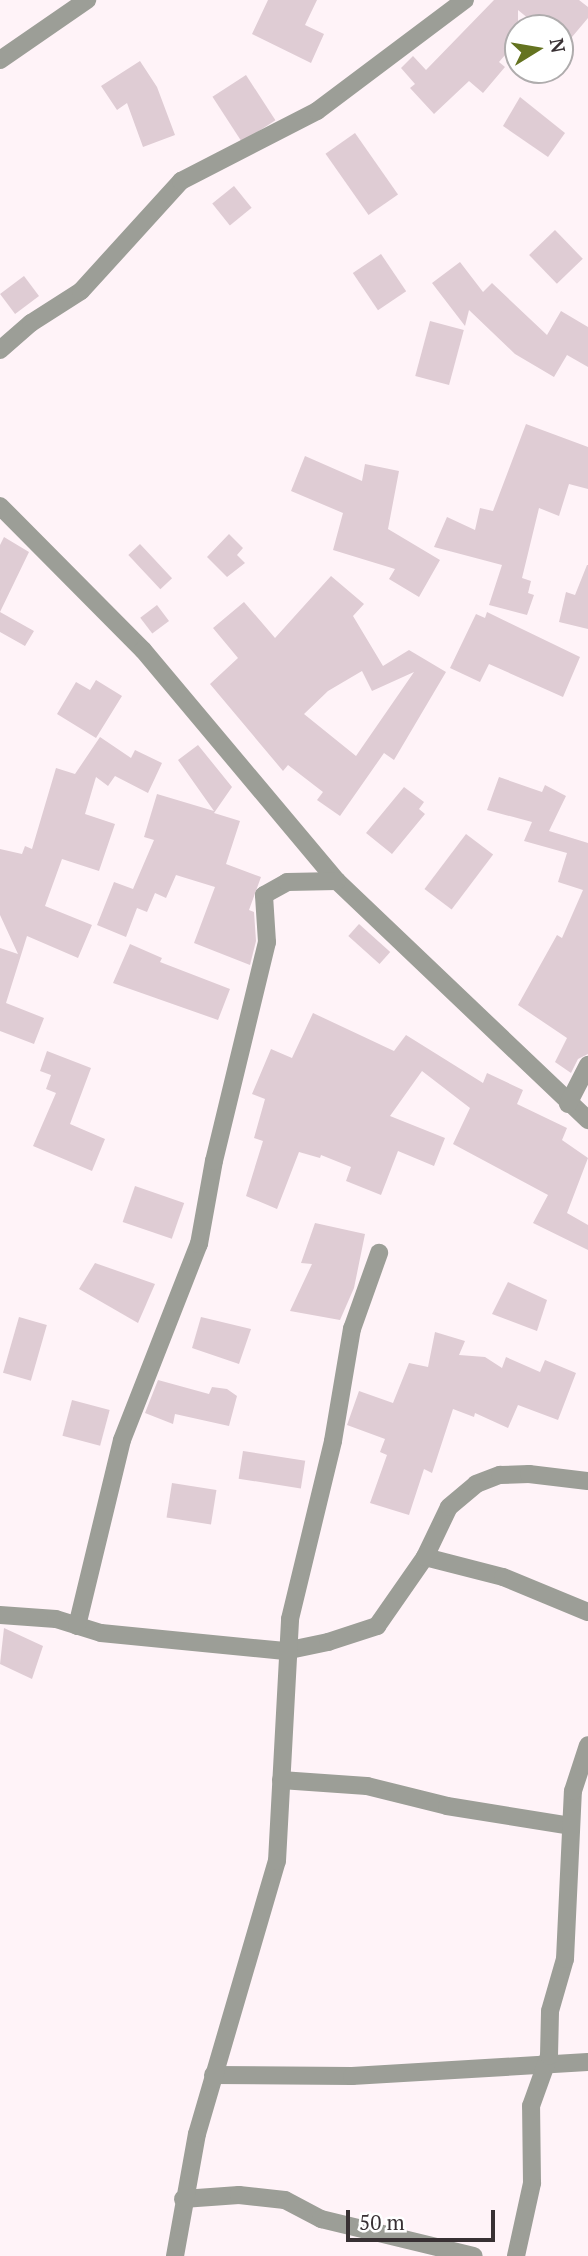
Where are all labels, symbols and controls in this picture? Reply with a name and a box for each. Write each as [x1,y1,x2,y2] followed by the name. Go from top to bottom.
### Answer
[504,14,574,84] north arrow
[544,36,572,55] text: N
[350,2196,499,2240] scale bar
[359,2208,405,2236] text: 50 m

